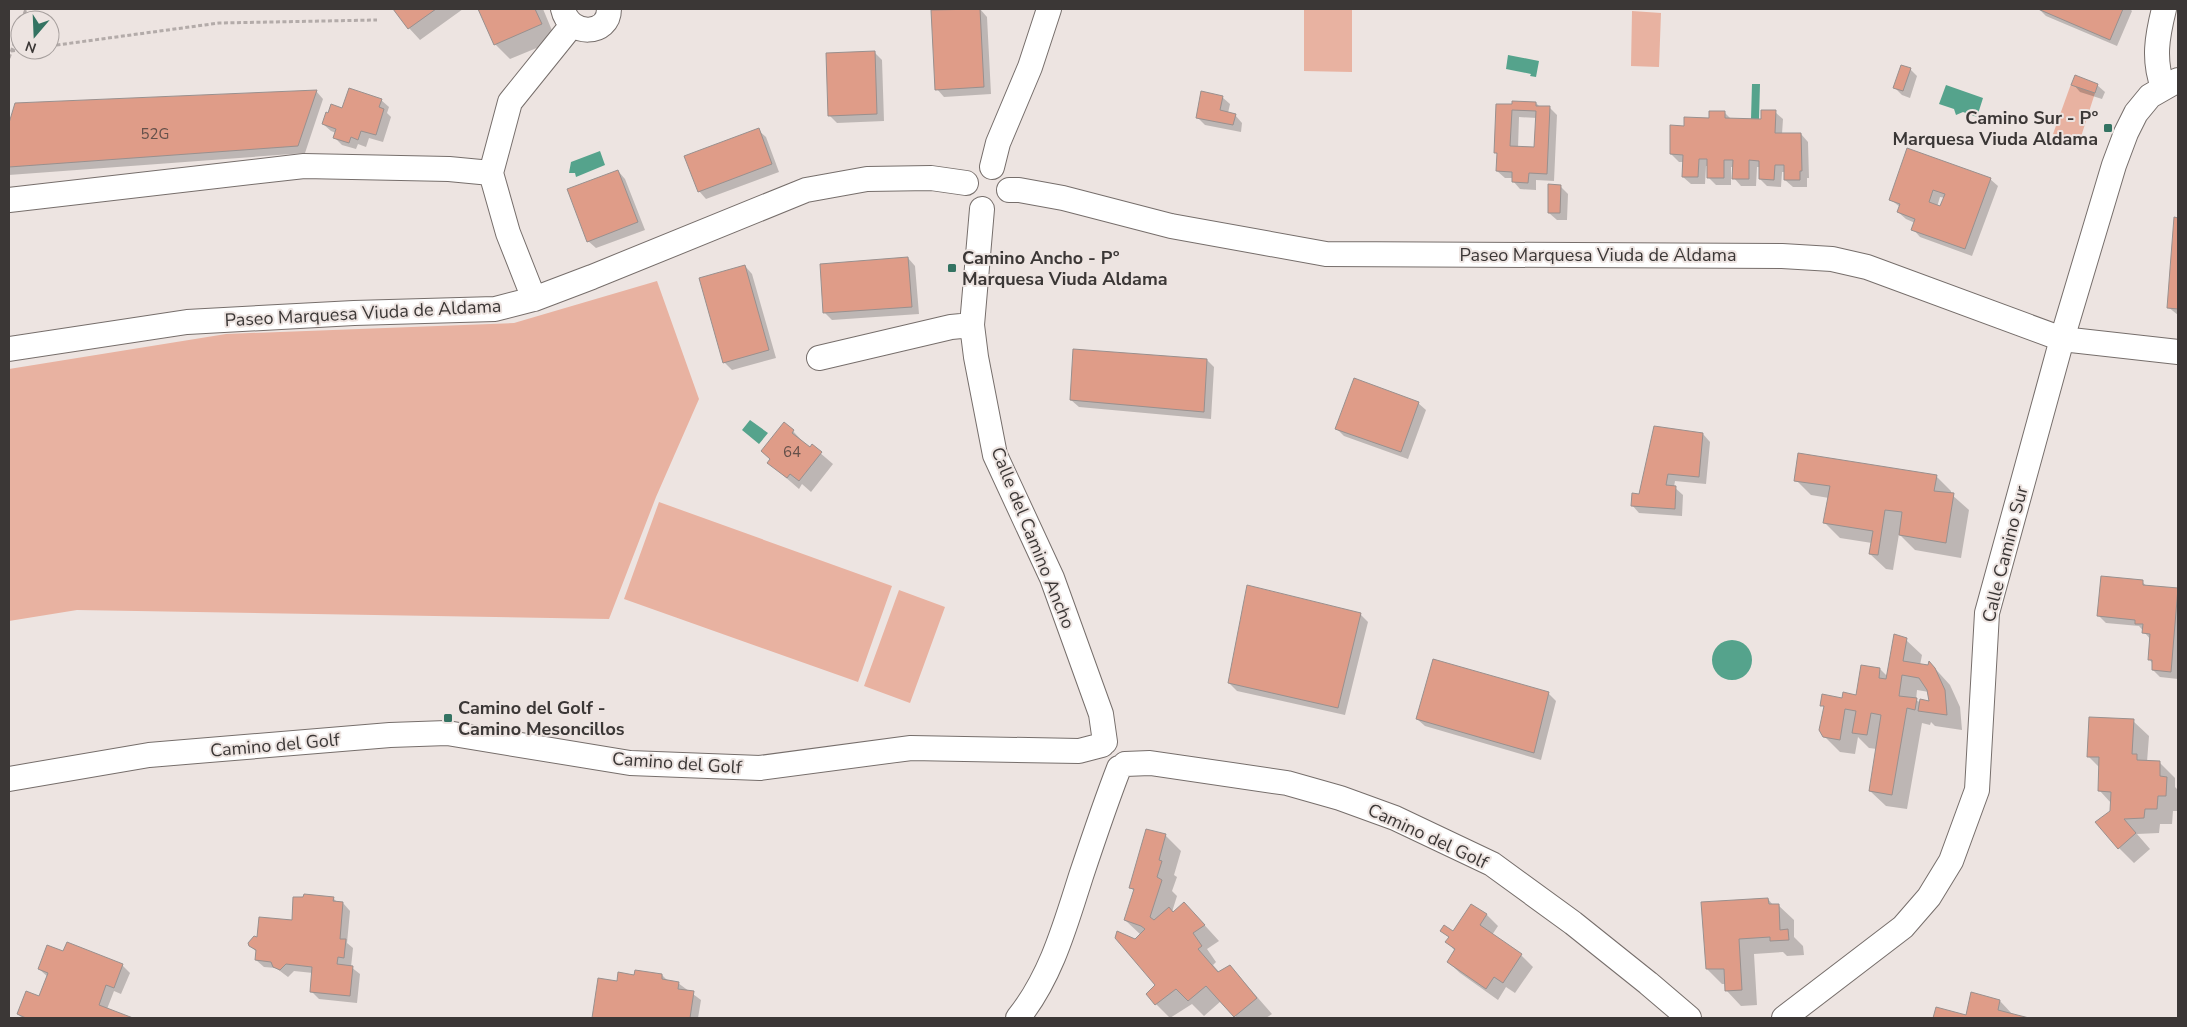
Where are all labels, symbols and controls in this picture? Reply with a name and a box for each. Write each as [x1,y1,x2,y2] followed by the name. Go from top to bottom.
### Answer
[10,10,60,60] north arrow
[23,36,39,58] text: N
[1892,106,2099,151] place label: Camino Sur - Pº Marquesa Viuda Aldama
[2102,122,2114,134] marker: Camino Sur - Pº Marquesa Viuda Aldama
[141,124,169,144] house number: 52G
[1460,243,1737,267] street label: Paseo Marquesa Viuda de Aldama
[962,246,1168,291] place label: Camino Ancho - Pº Marquesa Viuda Aldama
[946,262,958,274] marker: Camino Ancho - Pº Marquesa Viuda Aldama
[224,294,502,332] street label: Paseo Marquesa Viuda de Aldama
[783,442,801,462] house number: 64
[986,444,1080,632] street label: Calle del Camino Ancho
[1976,483,2034,625] street label: Calle Camino Sur
[458,696,625,741] place label: Camino del Golf - Camino Mesoncillos
[442,712,454,724] marker: Camino del Golf - Camino Mesoncillos
[209,727,342,763] street label: Camino del Golf
[611,746,744,780] street label: Camino del Golf
[1364,798,1493,875] street label: Camino del Golf

